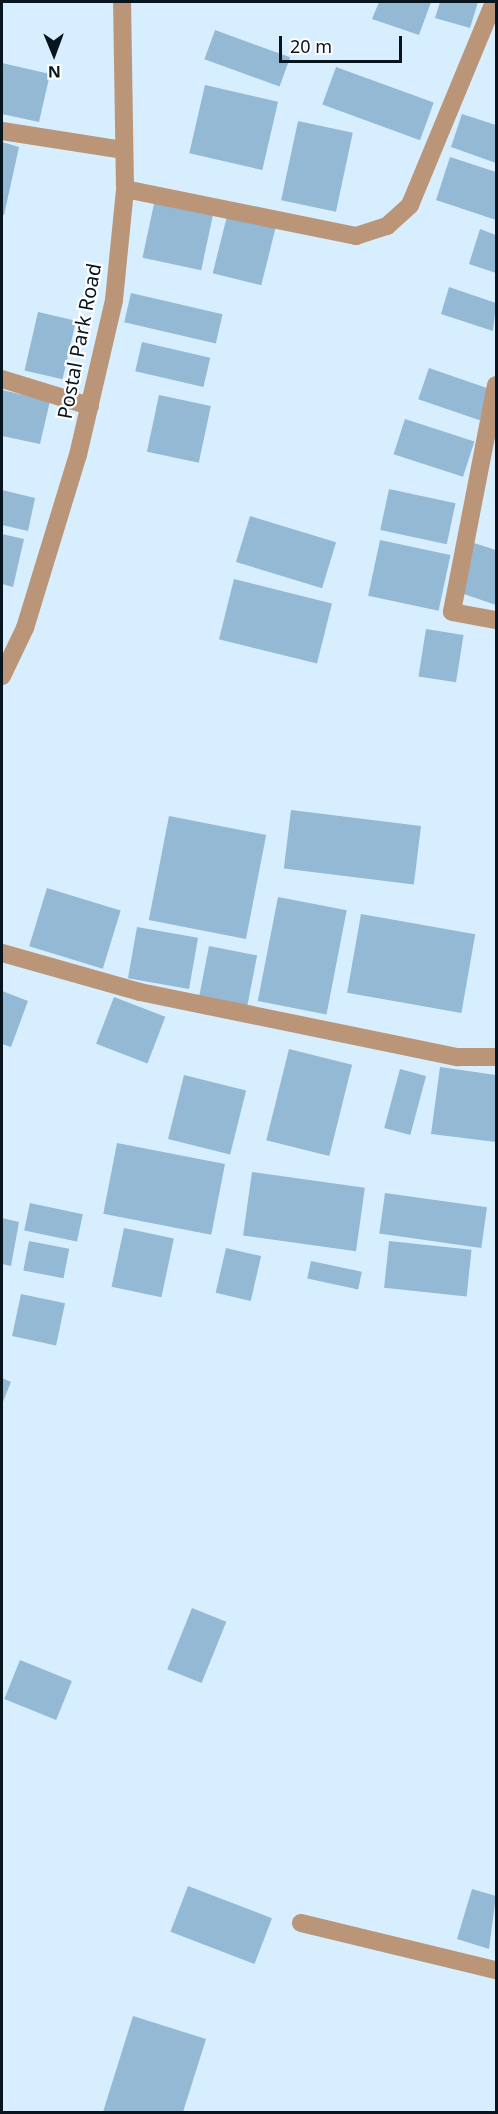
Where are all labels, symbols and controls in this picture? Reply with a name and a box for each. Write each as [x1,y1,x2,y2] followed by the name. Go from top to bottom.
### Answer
[24,24,84,84] north arrow
[282,24,405,62] scale bar
[290,34,332,58] text: 20 m
[48,61,61,83] text: N
[52,261,106,421] street label: Postal Park Road

